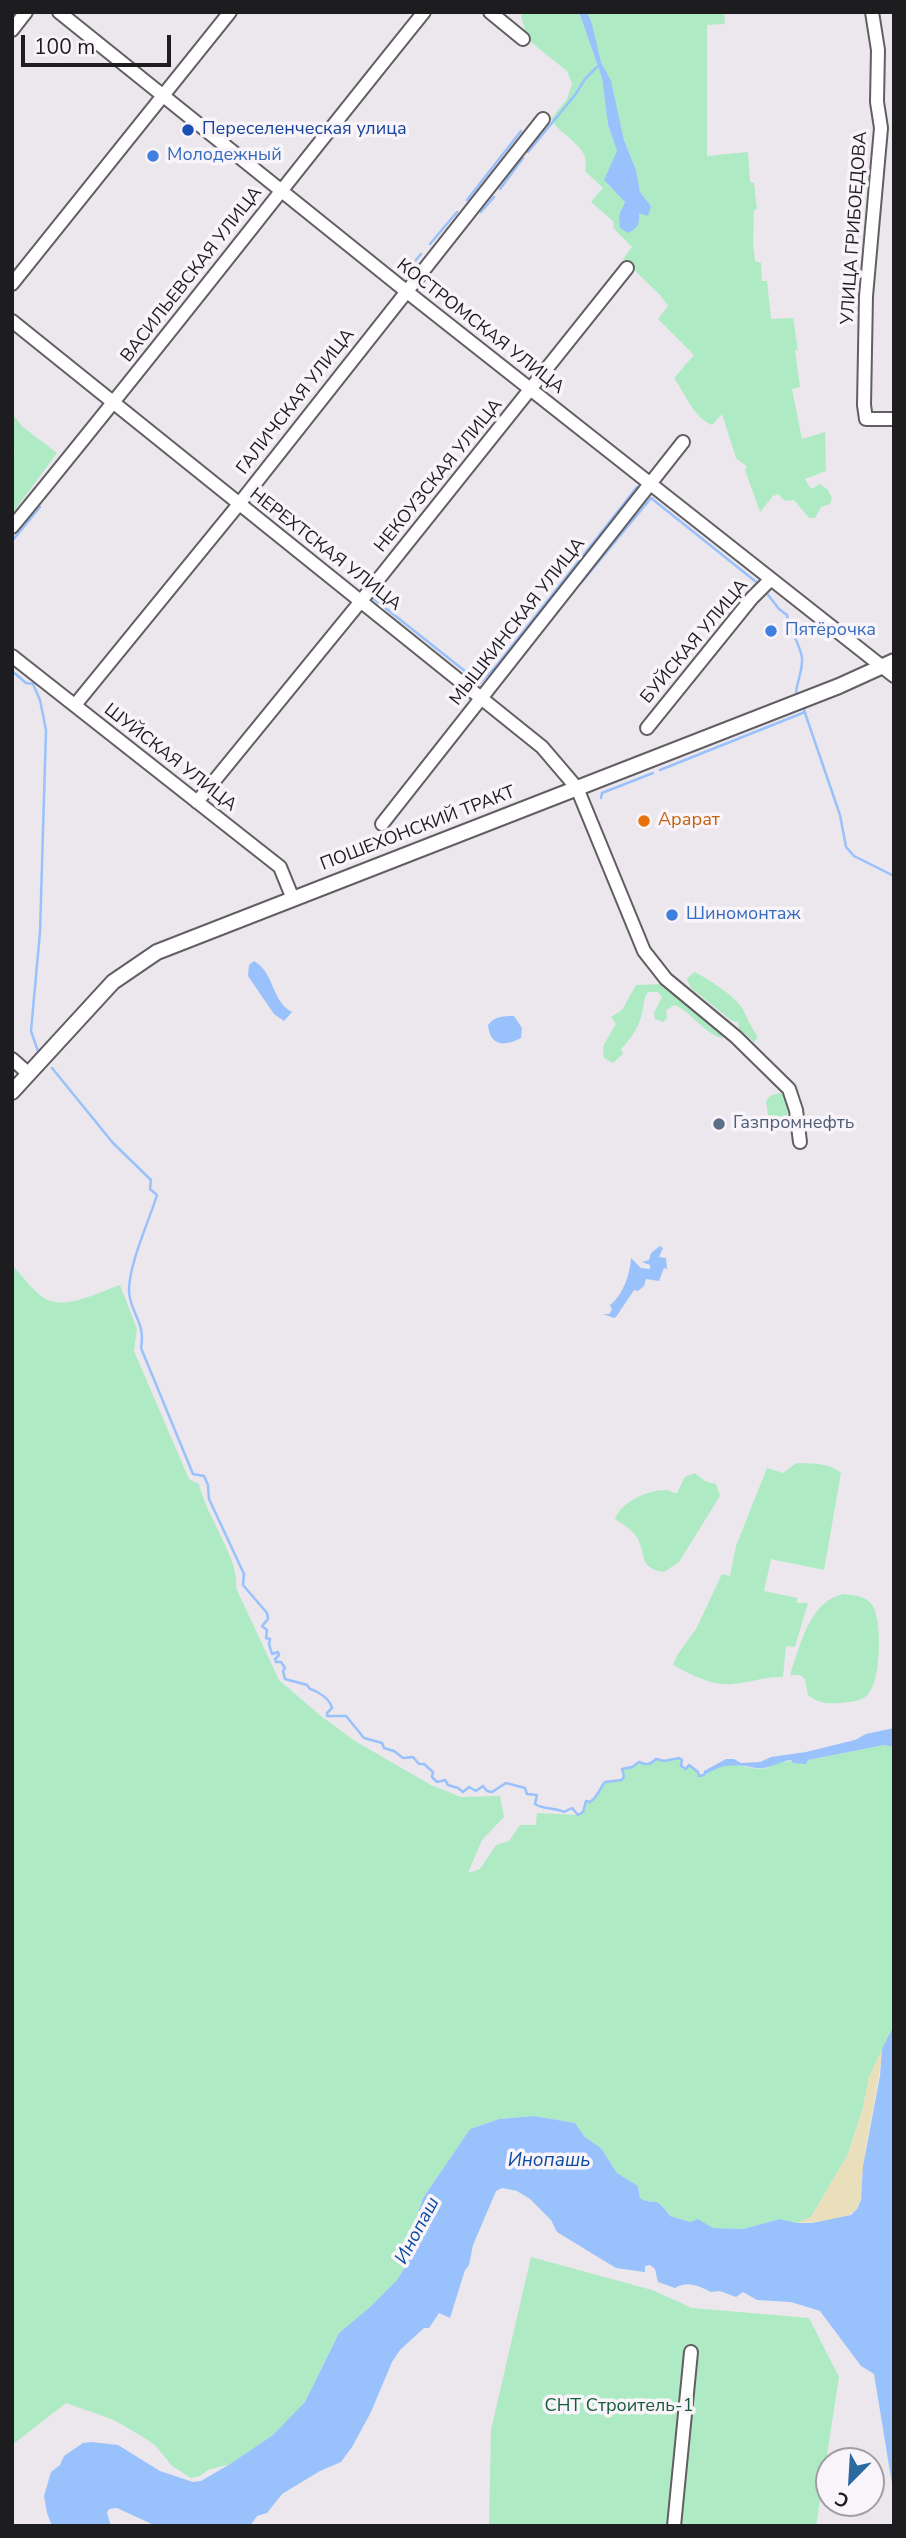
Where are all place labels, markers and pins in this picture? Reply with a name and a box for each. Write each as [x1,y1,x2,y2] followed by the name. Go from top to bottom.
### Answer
[202,119,407,141] place label: Переселенческая улица
[180,122,196,138] marker: Переселенческая улица
[167,145,282,167] place label: Молодежный
[145,148,161,164] marker: Молодежный
[785,620,876,642] place label: Пятёрочка
[763,623,779,639] marker: Пятёрочка
[658,810,720,832] place label: Арарат
[636,813,652,829] marker: Арарат
[686,904,801,926] place label: Шиномонтаж
[664,907,680,923] marker: Шиномонтаж
[733,1113,854,1135] place label: Газпромнефть
[711,1116,727,1132] marker: Газпромнефть

